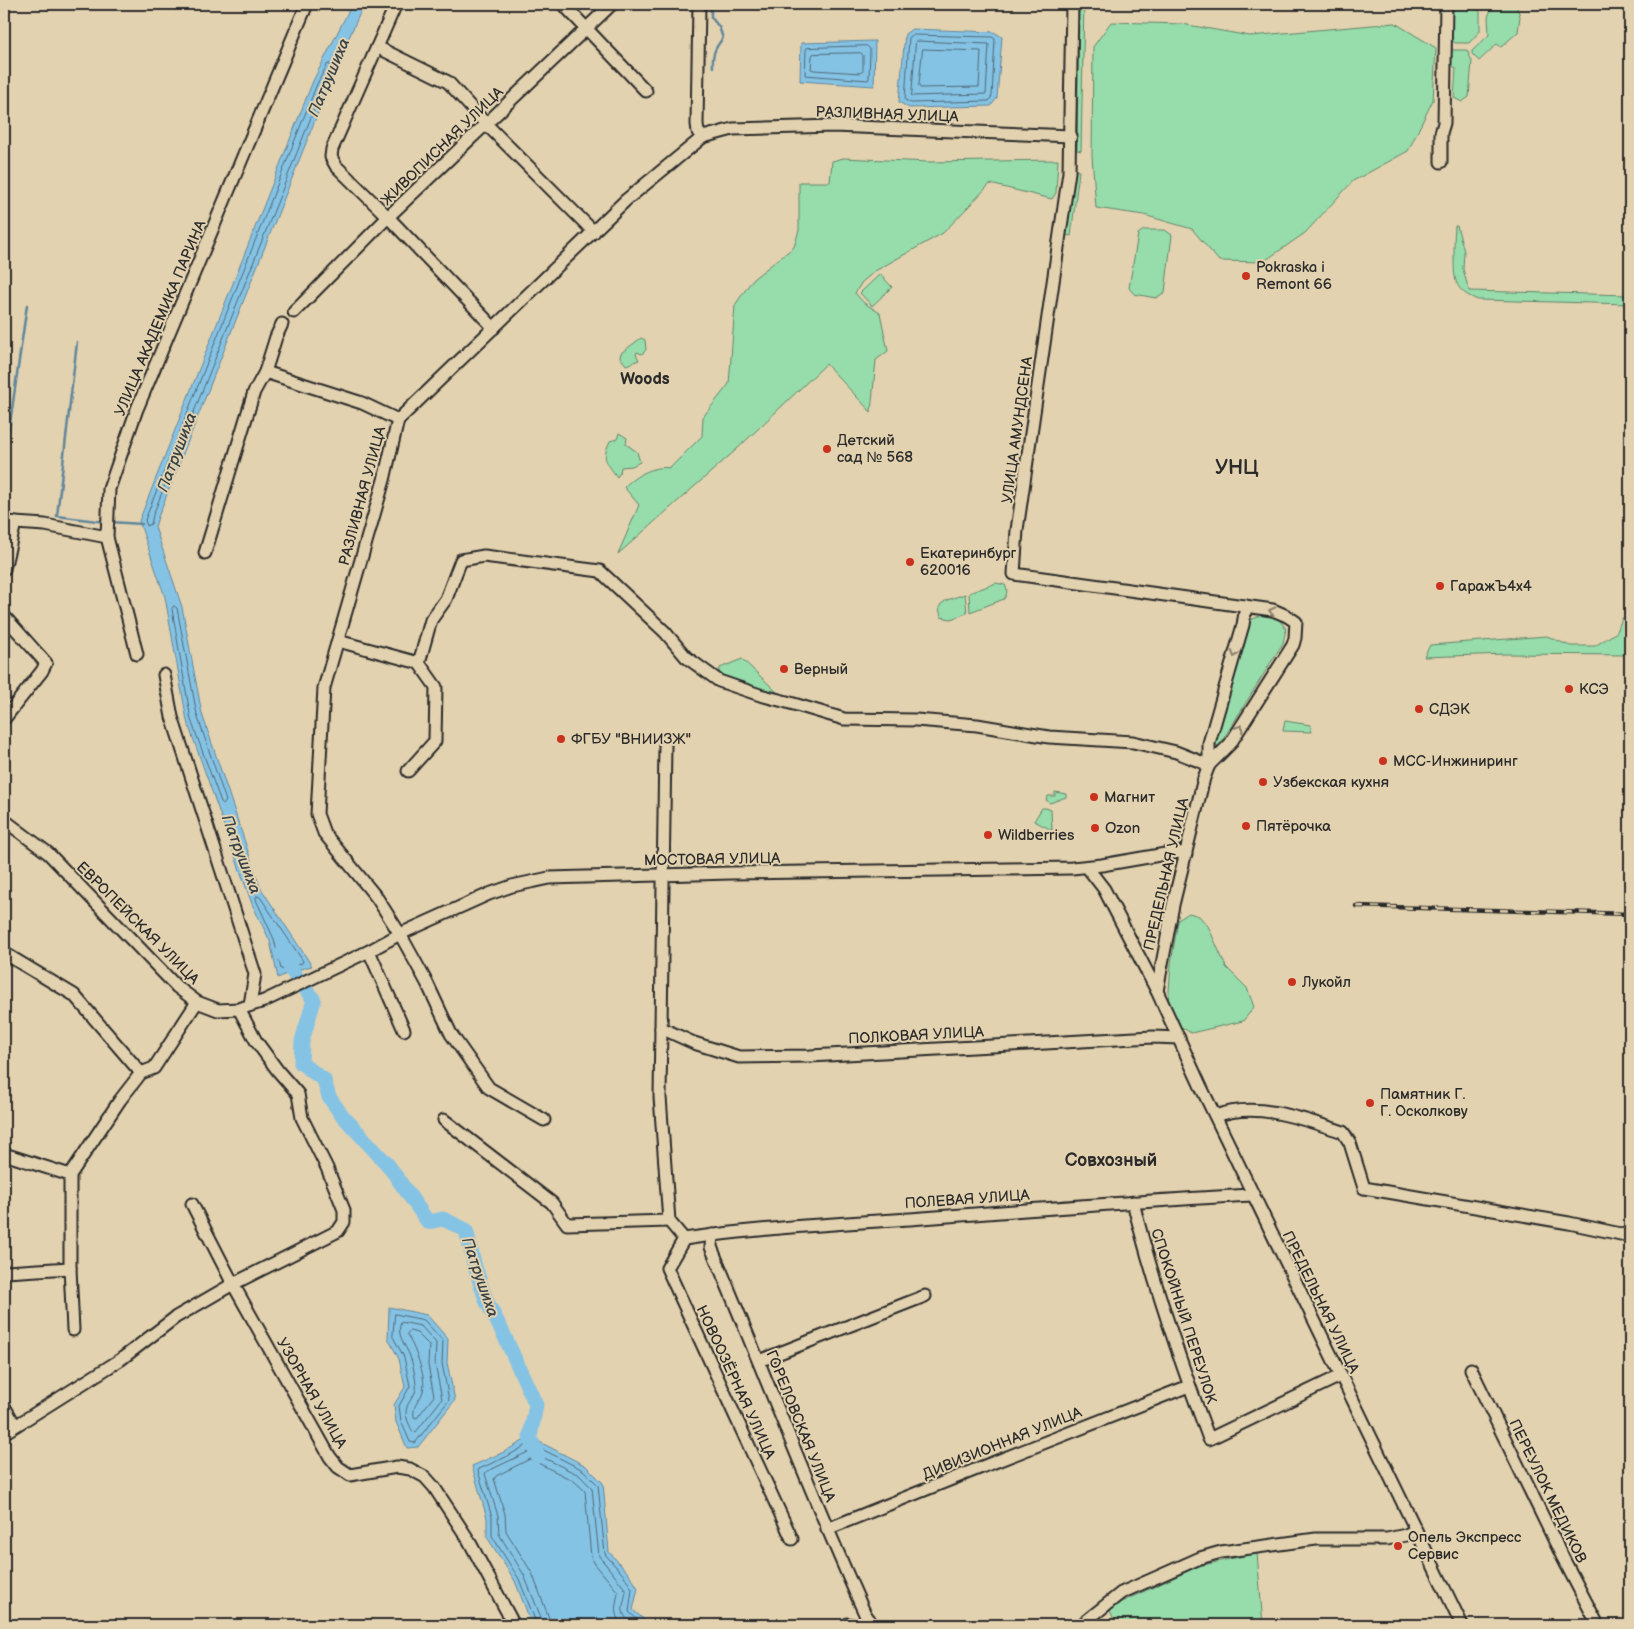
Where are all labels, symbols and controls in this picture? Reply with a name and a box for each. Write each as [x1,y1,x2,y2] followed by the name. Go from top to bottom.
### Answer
[304,36,354,120] water label: Патрушиха
[377,82,508,210] street label: ЖИВОПИСНАЯ УЛИЦА
[815,103,960,127] street label: РАЗЛИВНАЯ УЛИЦА
[111,217,211,419] street label: УЛИЦА АКАДЕМИКА ПАРИНА
[1256,258,1332,294] place label: Pokraska i Remont 66
[1240,270,1252,282] marker: Pokraska i Remont 66
[998,354,1037,505] street label: УЛИЦА АМУНДСЕНА
[620,370,670,389] district label: Woods
[154,410,201,495] water label: Патрушиха
[335,424,390,568] street label: РАЗЛИВНАЯ УЛИЦА
[837,431,913,467] place label: Детский сад № 568
[821,443,833,455] marker: Детский сад № 568
[1215,456,1259,480] district label: УНЦ
[920,544,1017,580] place label: Екатеринбург 620016
[904,556,916,568] marker: Екатеринбург 620016
[1450,577,1532,596] place label: ГаражЪ4х4
[1434,580,1446,592] marker: ГаражЪ4х4
[1268,606,1277,617] one-way arrow
[1230,649,1240,657] one-way arrow
[794,660,848,679] place label: Верный
[778,663,790,675] marker: Верный
[1579,680,1609,699] place label: КСЭ
[1563,683,1575,695] marker: КСЭ
[1429,700,1470,719] place label: СДЭК
[1413,703,1425,715] marker: СДЭК
[1234,724,1244,733] one-way arrow
[571,730,691,749] place label: ФГБУ "ВНИИЗЖ"
[555,733,567,745] marker: ФГБУ "ВНИИЗЖ"
[1393,752,1518,771] place label: МСС-Инжиниринг
[1377,755,1389,767] marker: МСС-Инжиниринг
[1273,773,1389,792] place label: Узбекская кухня
[1257,776,1269,788] marker: Узбекская кухня
[1104,788,1155,807] place label: Магнит
[1088,791,1100,803] marker: Магнит
[1140,795,1194,952] street label: ПРЕДЕЛЬНАЯ УЛИЦА
[217,812,264,897] water label: Патрушиха
[1256,817,1331,836] place label: Пятёрочка
[1105,819,1140,838] place label: Ozon
[1240,820,1252,832] marker: Пятёрочка
[1089,822,1101,834] marker: Ozon
[998,826,1075,845] place label: Wildberries
[982,829,994,841] marker: Wildberries
[644,849,781,870] street label: МОСТОВАЯ УЛИЦА
[72,858,204,989] street label: ЕВРОПЕЙСКАЯ УЛИЦА
[1301,973,1351,992] place label: Лукойл
[1286,976,1298,988] marker: Лукойл
[848,1022,985,1049] street label: ПОЛКОВАЯ УЛИЦА
[1380,1085,1468,1121] place label: Памятник Г. Г. Осколкову
[1364,1097,1376,1109] marker: Памятник Г. Г. Осколкову
[1065,1150,1157,1171] district label: Совхозный
[904,1186,1031,1213] street label: ПОЛЕВАЯ УЛИЦА
[1146,1226,1221,1407] street label: СПОКОЙНЫЙ ПЕРЕУЛОК
[1278,1228,1364,1377] street label: ПРЕДЕЛЬНАЯ УЛИЦА
[457,1235,502,1320] water label: Патрушиха
[692,1302,780,1463] street label: НОВООЗЁРНАЯ УЛИЦА
[272,1335,351,1453] street label: УЗОРНАЯ УЛИЦА
[761,1348,840,1506] street label: ГОРЕЛОВСКАЯ УЛИЦА
[920,1402,1085,1484] street label: ДИВИЗИОННАЯ УЛИЦА
[1504,1416,1591,1567] street label: ПЕРЕУЛОК МЕДИКОВ
[1408,1528,1522,1564] place label: Опель Экспресс Сервис
[1392,1540,1404,1552] marker: Опель Экспресс Сервис

